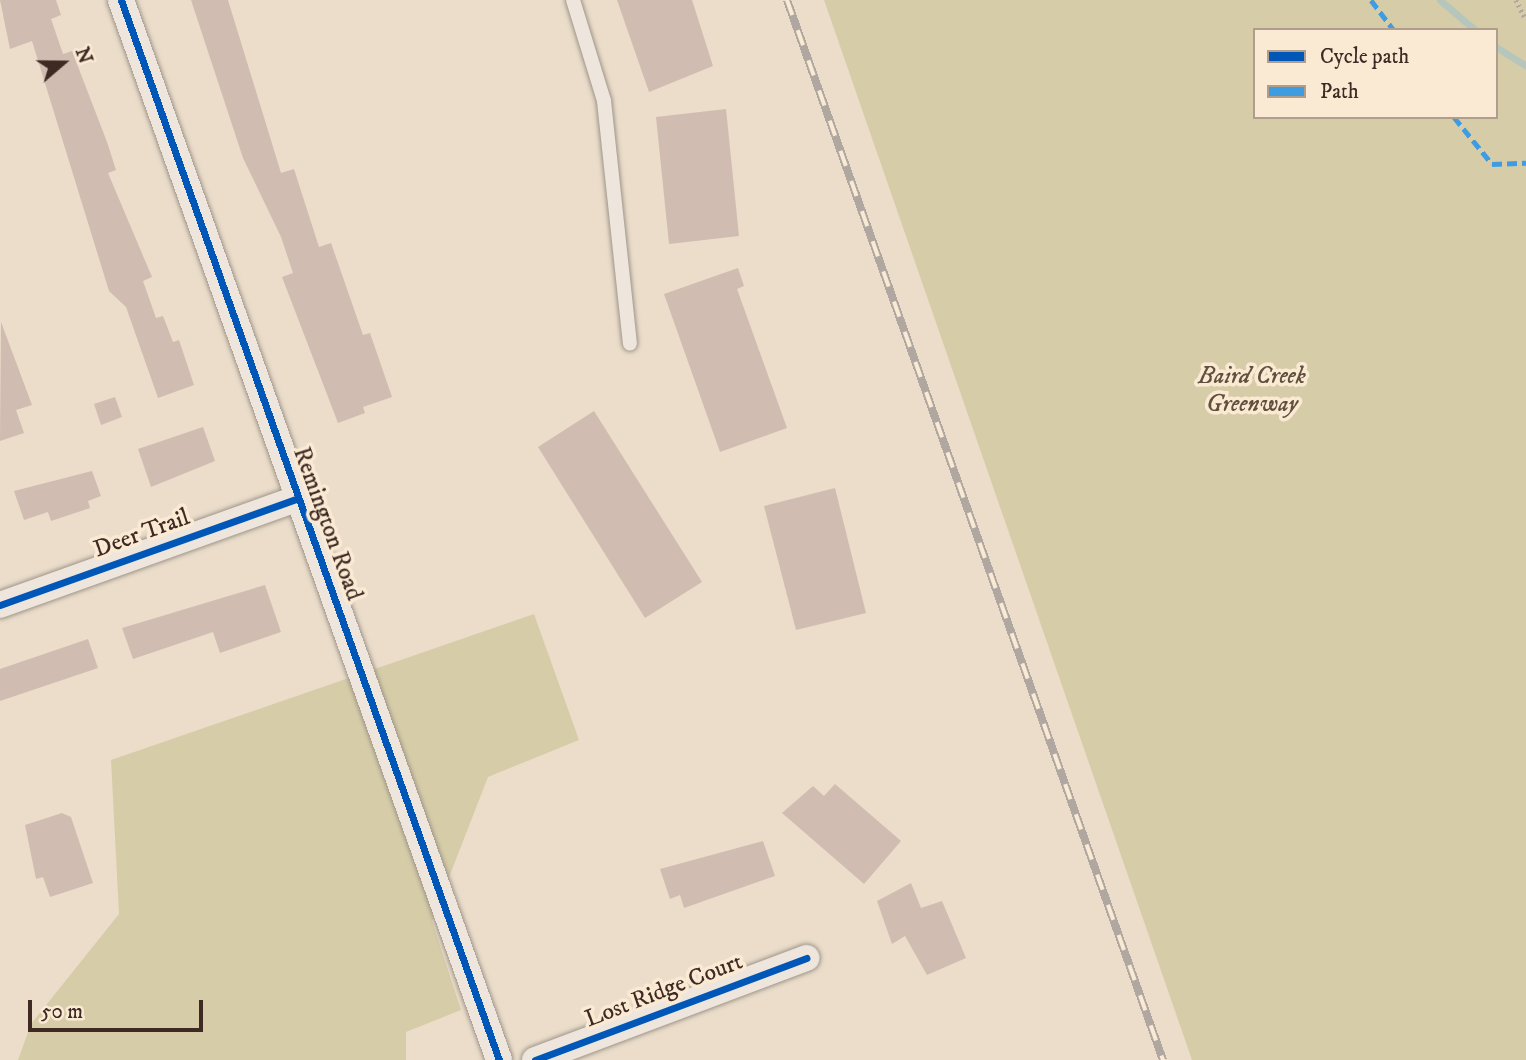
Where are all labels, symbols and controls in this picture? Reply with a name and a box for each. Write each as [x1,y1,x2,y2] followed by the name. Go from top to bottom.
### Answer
[28,28,98,98] north arrow
[1253,28,1498,119] legend
[70,44,97,67] text: N
[1320,44,1409,70] text: Cycle path
[1320,79,1359,105] text: Path
[1198,363,1306,419] park label: Baird Creek Greenway
[286,443,368,605] street label: Remington Road
[90,503,194,565] street label: Deer Trail
[581,948,747,1034] street label: Lost Ridge Court
[32,986,206,1030] scale bar
[41,999,83,1025] text: 50 m

